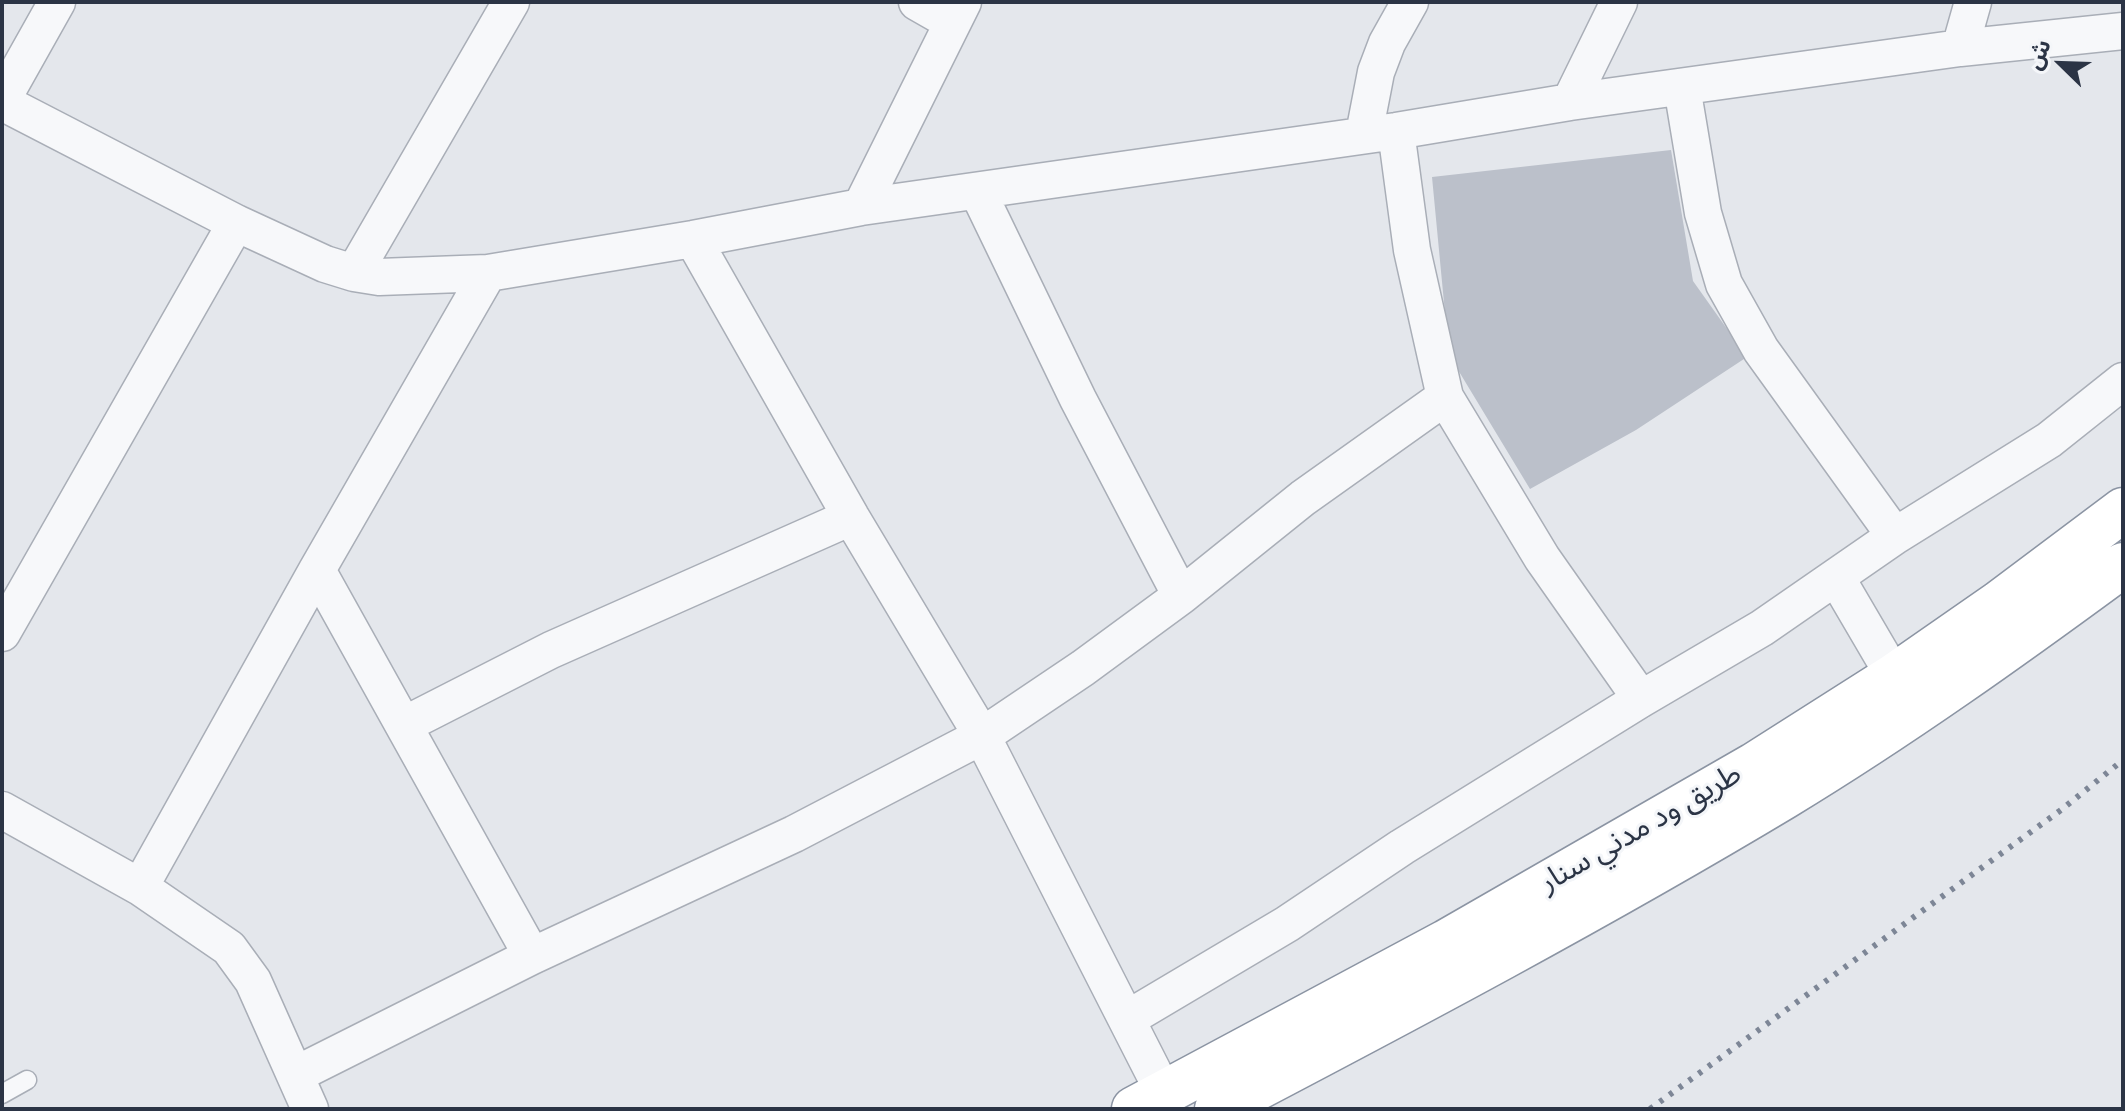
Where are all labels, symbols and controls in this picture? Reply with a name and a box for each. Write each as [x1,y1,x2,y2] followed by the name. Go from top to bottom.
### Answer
[2021,24,2101,104] north arrow
[2020,35,2057,74] text: ش
[1534,757,1748,901] street label: طريق ود مدني سنار

